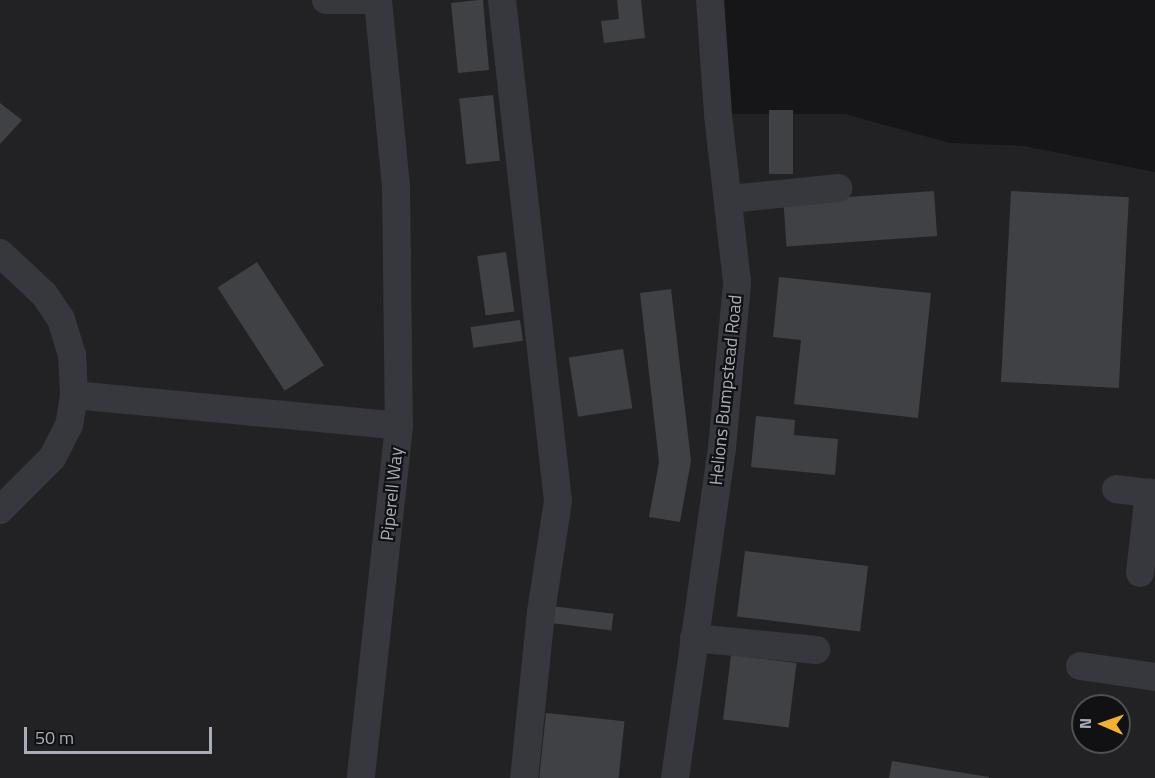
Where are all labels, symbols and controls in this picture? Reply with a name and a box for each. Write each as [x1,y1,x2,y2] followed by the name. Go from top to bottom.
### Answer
[705,294,747,486] street label: Helions Bumpstead Road
[376,446,408,542] street label: Piperell Way
[1071,694,1131,754] north arrow
[27,715,214,753] scale bar
[1073,717,1097,729] text: N
[35,724,74,751] text: 50 m

